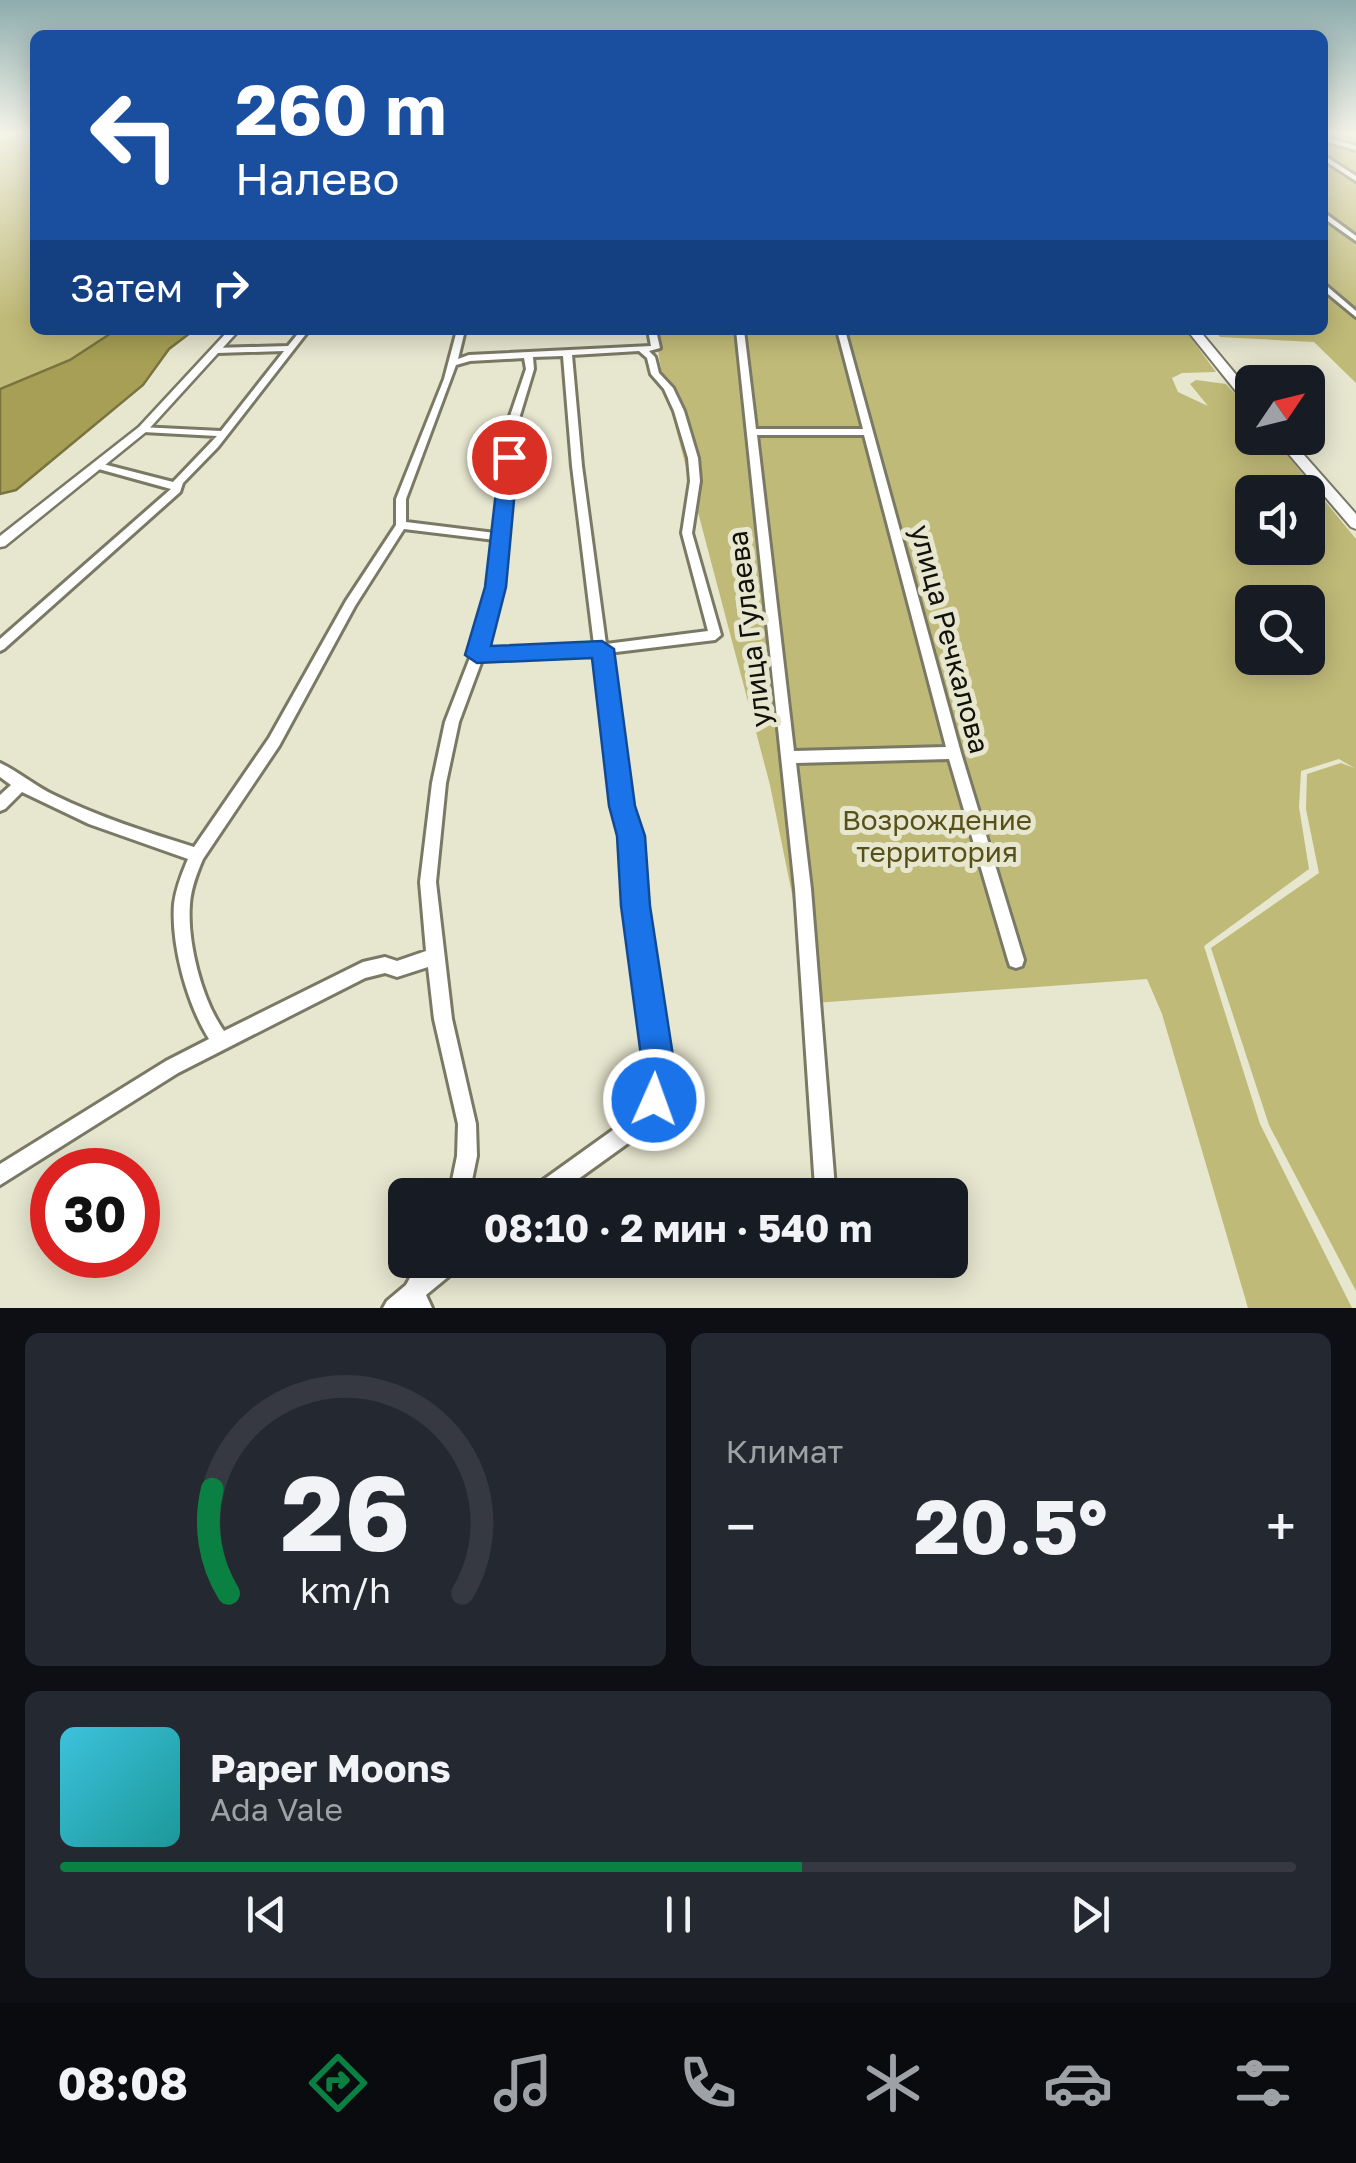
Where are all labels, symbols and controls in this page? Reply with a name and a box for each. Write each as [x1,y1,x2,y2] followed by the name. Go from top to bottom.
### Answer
[235,66,446,150] text: 260 m
[70,70,200,200] icon: left
[235,151,399,205] text: Налево
[203,260,258,315] icon: right
[70,265,183,310] text: Затем
[1235,365,1325,455] north arrow
[1235,365,1325,675] map controls
[467,415,552,500] pin
[482,430,537,485] icon: arrive
[1235,475,1325,565] button: sound
[904,521,997,757] street label: улица Речкалова
[720,529,777,729] street label: улица Гулаева
[1235,585,1325,675] button: search
[842,803,1032,868] park label: Возрождение территория
[602,1048,706,1152] position arrow
[30,1148,160,1278] speed limit sign: 30
[484,1205,872,1250] text: 08:10 · 2 мин · 540 m
[726,1432,843,1470] text: Климат
[281,1449,410,1574] text: 26
[914,1480,1108,1571] text: 20.5°
[726,1493,756,1559] text: −
[1266,1493,1296,1559] text: +
[300,1568,391,1611] text: km/h
[210,1745,451,1790] text: Paper Moons
[210,1790,343,1828] text: Ada Vale
[239,1887,294,1942] icon: previous
[651,1887,706,1942] icon: pause
[1063,1887,1118,1942] icon: next
[303,2048,373,2118] icon: directions
[488,2048,558,2118] icon: music
[673,2048,743,2118] icon: phone
[858,2048,928,2118] icon: climate
[1043,2048,1113,2118] icon: car
[1228,2048,1298,2118] icon: filters
[58,2056,188,2110] text: 08:08

